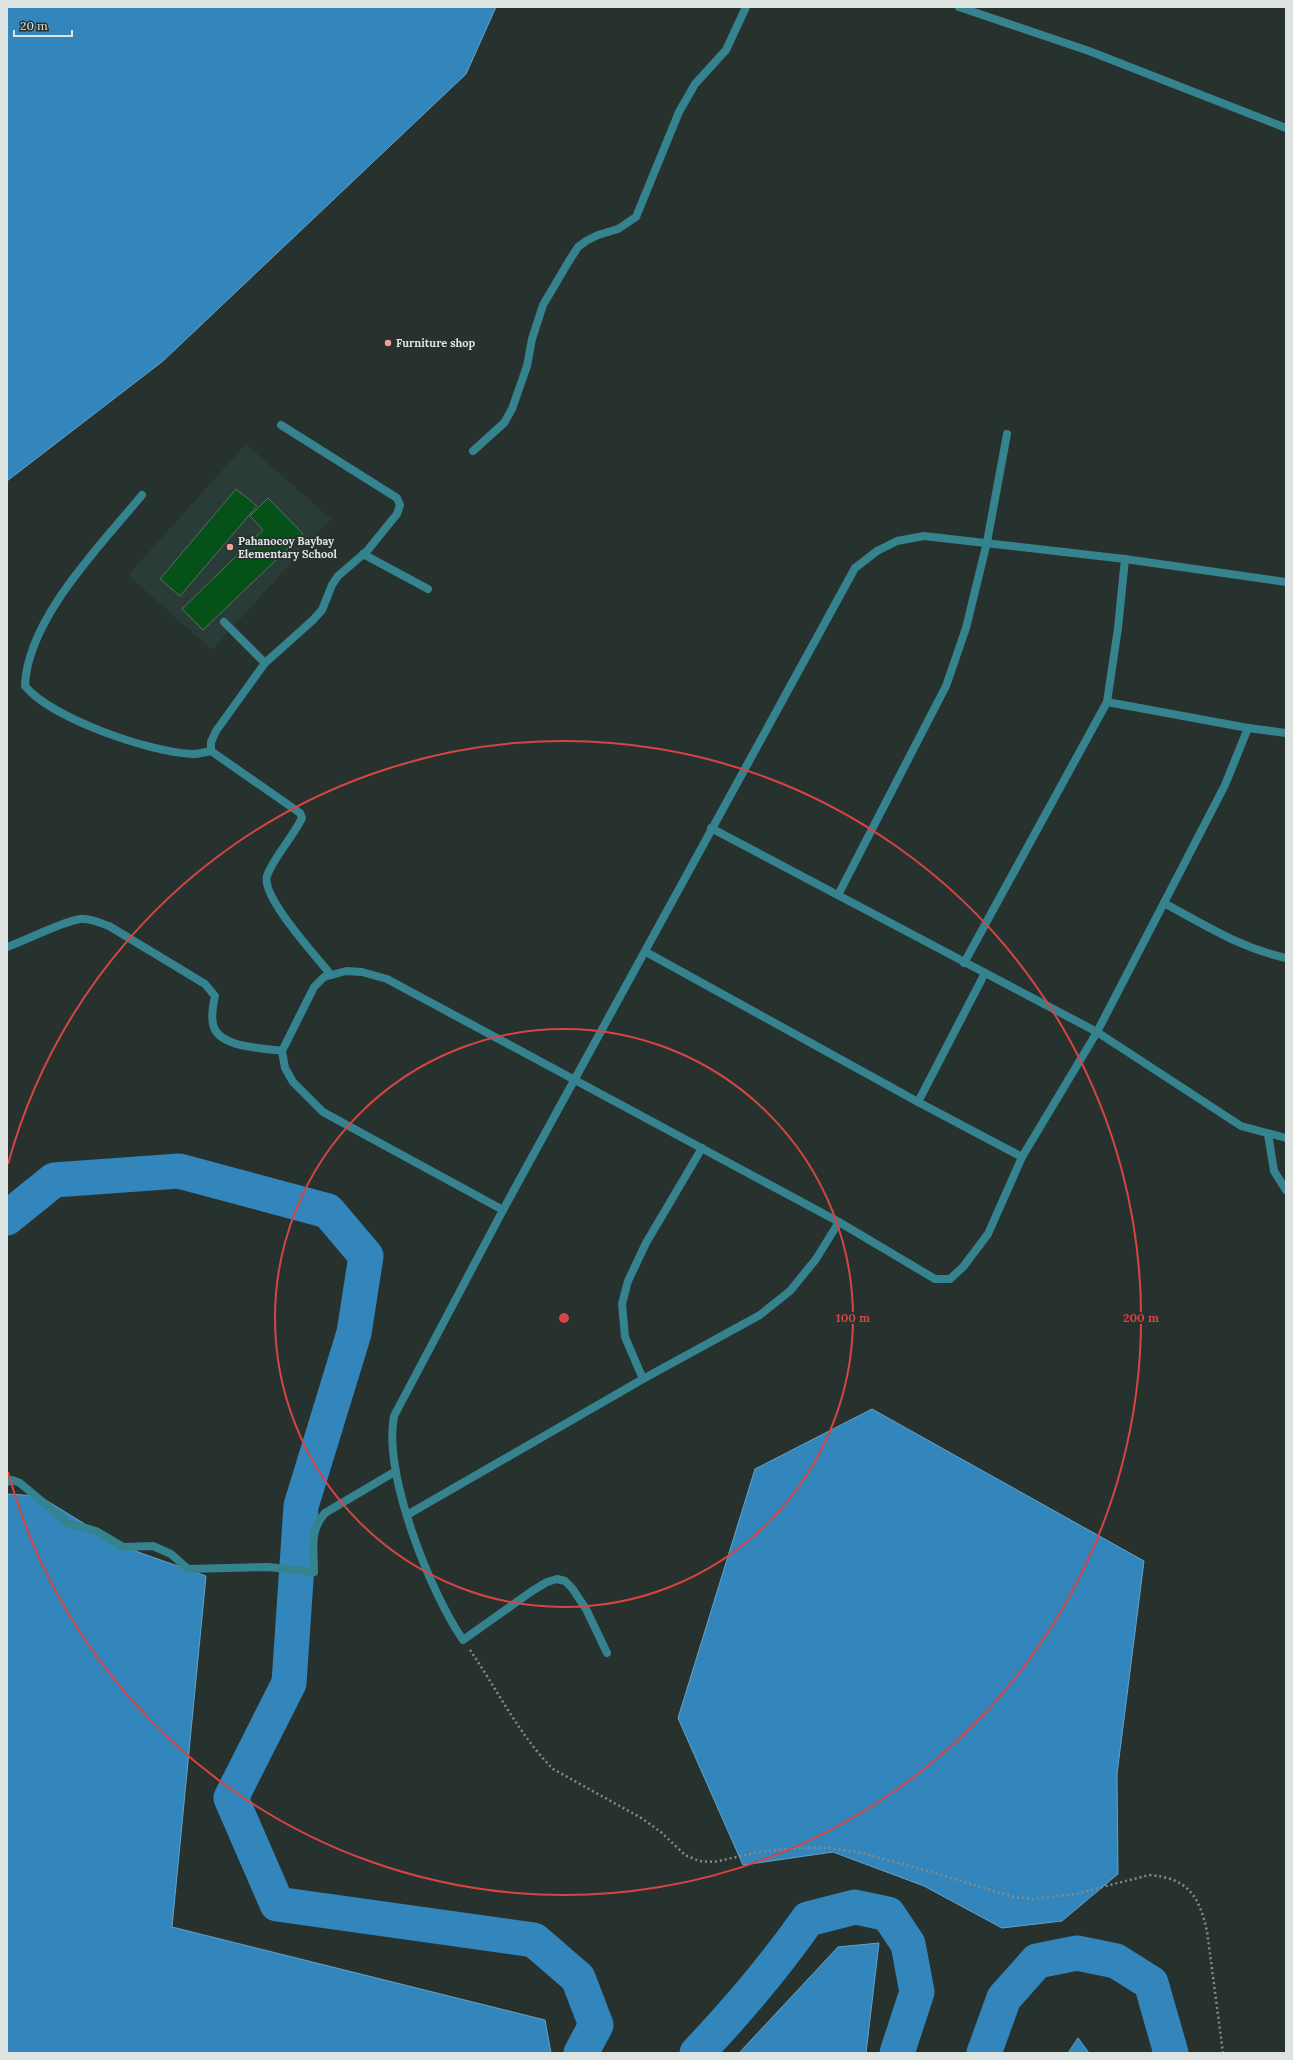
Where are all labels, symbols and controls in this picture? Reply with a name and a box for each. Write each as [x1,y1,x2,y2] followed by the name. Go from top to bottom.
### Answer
[14,12,72,38] scale bar
[20,18,48,33] text: 20 m
[396,336,476,350] place label: Furniture shop
[383,338,393,348] marker: Furniture shop
[238,534,337,561] place label: Pahanocoy Baybay Elementary School
[225,542,235,552] marker: Pahanocoy Baybay Elementary School
[836,1310,870,1325] text: 100 m
[1123,1310,1159,1325] text: 200 m
[557,1311,571,1325] centre of rings

